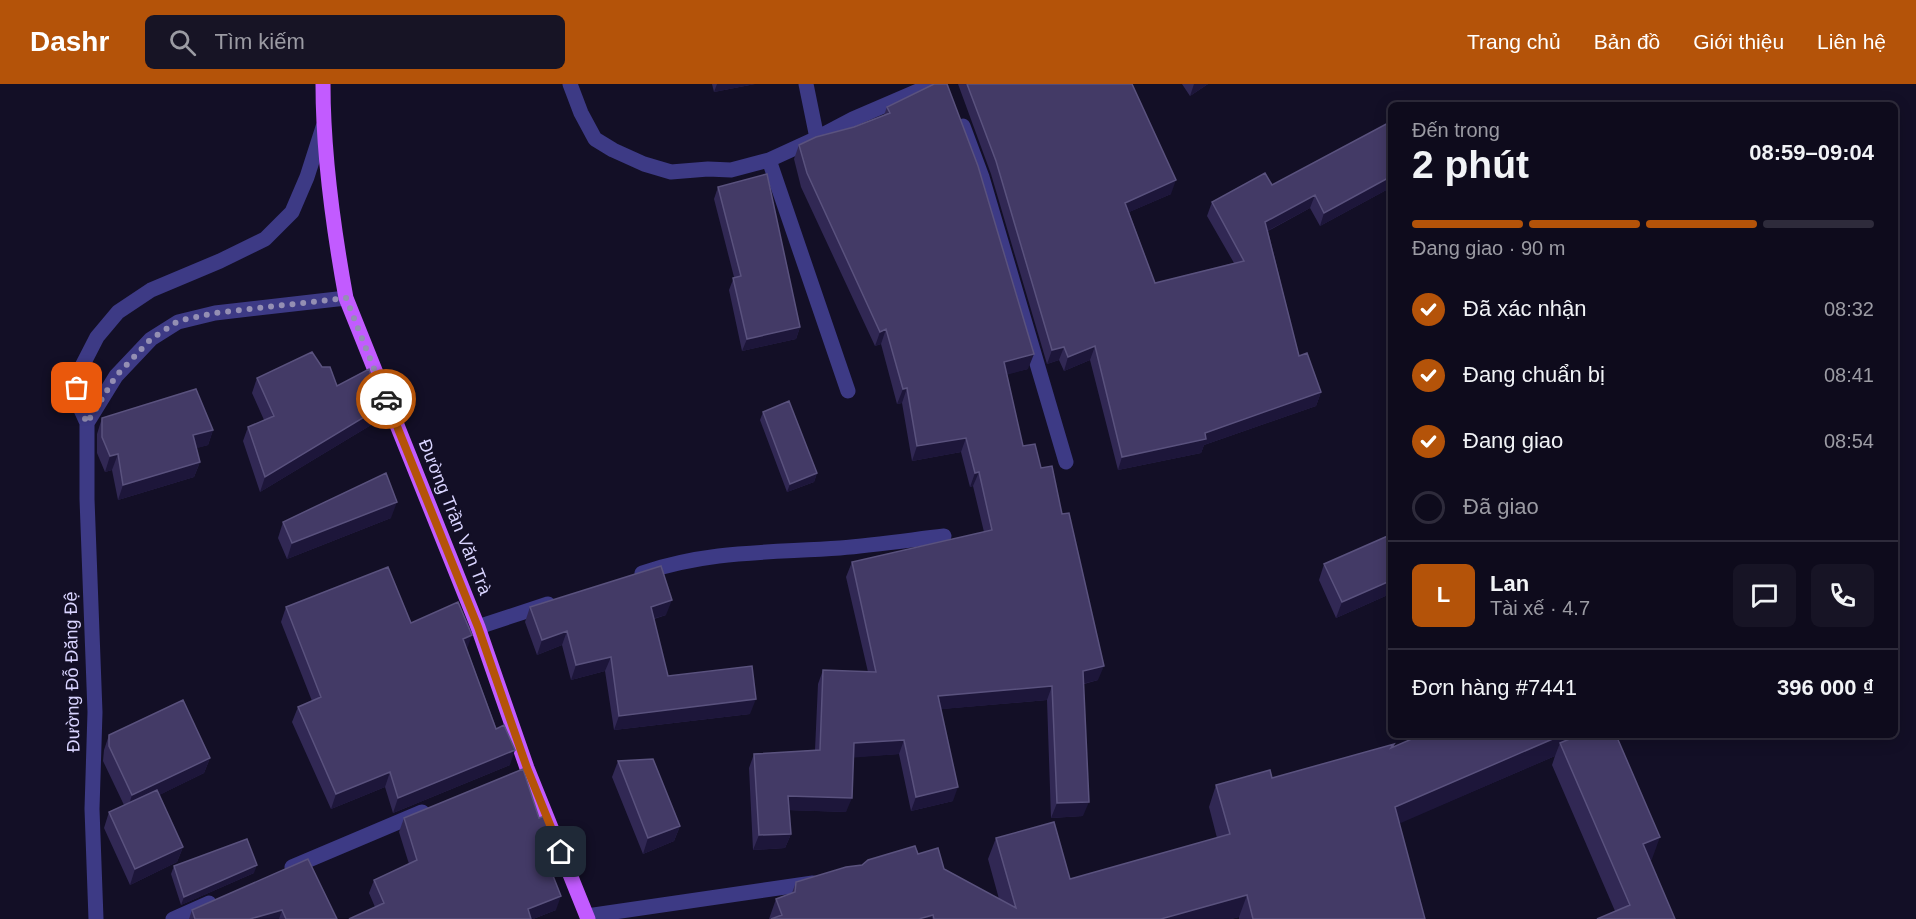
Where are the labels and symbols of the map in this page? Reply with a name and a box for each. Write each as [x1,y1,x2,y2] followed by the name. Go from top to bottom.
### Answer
[51,362,102,413] pin
[356,369,416,429] courier
[415,436,496,599] street label: Đường Trần Văn Trà
[60,591,83,753] street label: Đường Đỗ Đăng Đệ
[535,826,586,877] pin

